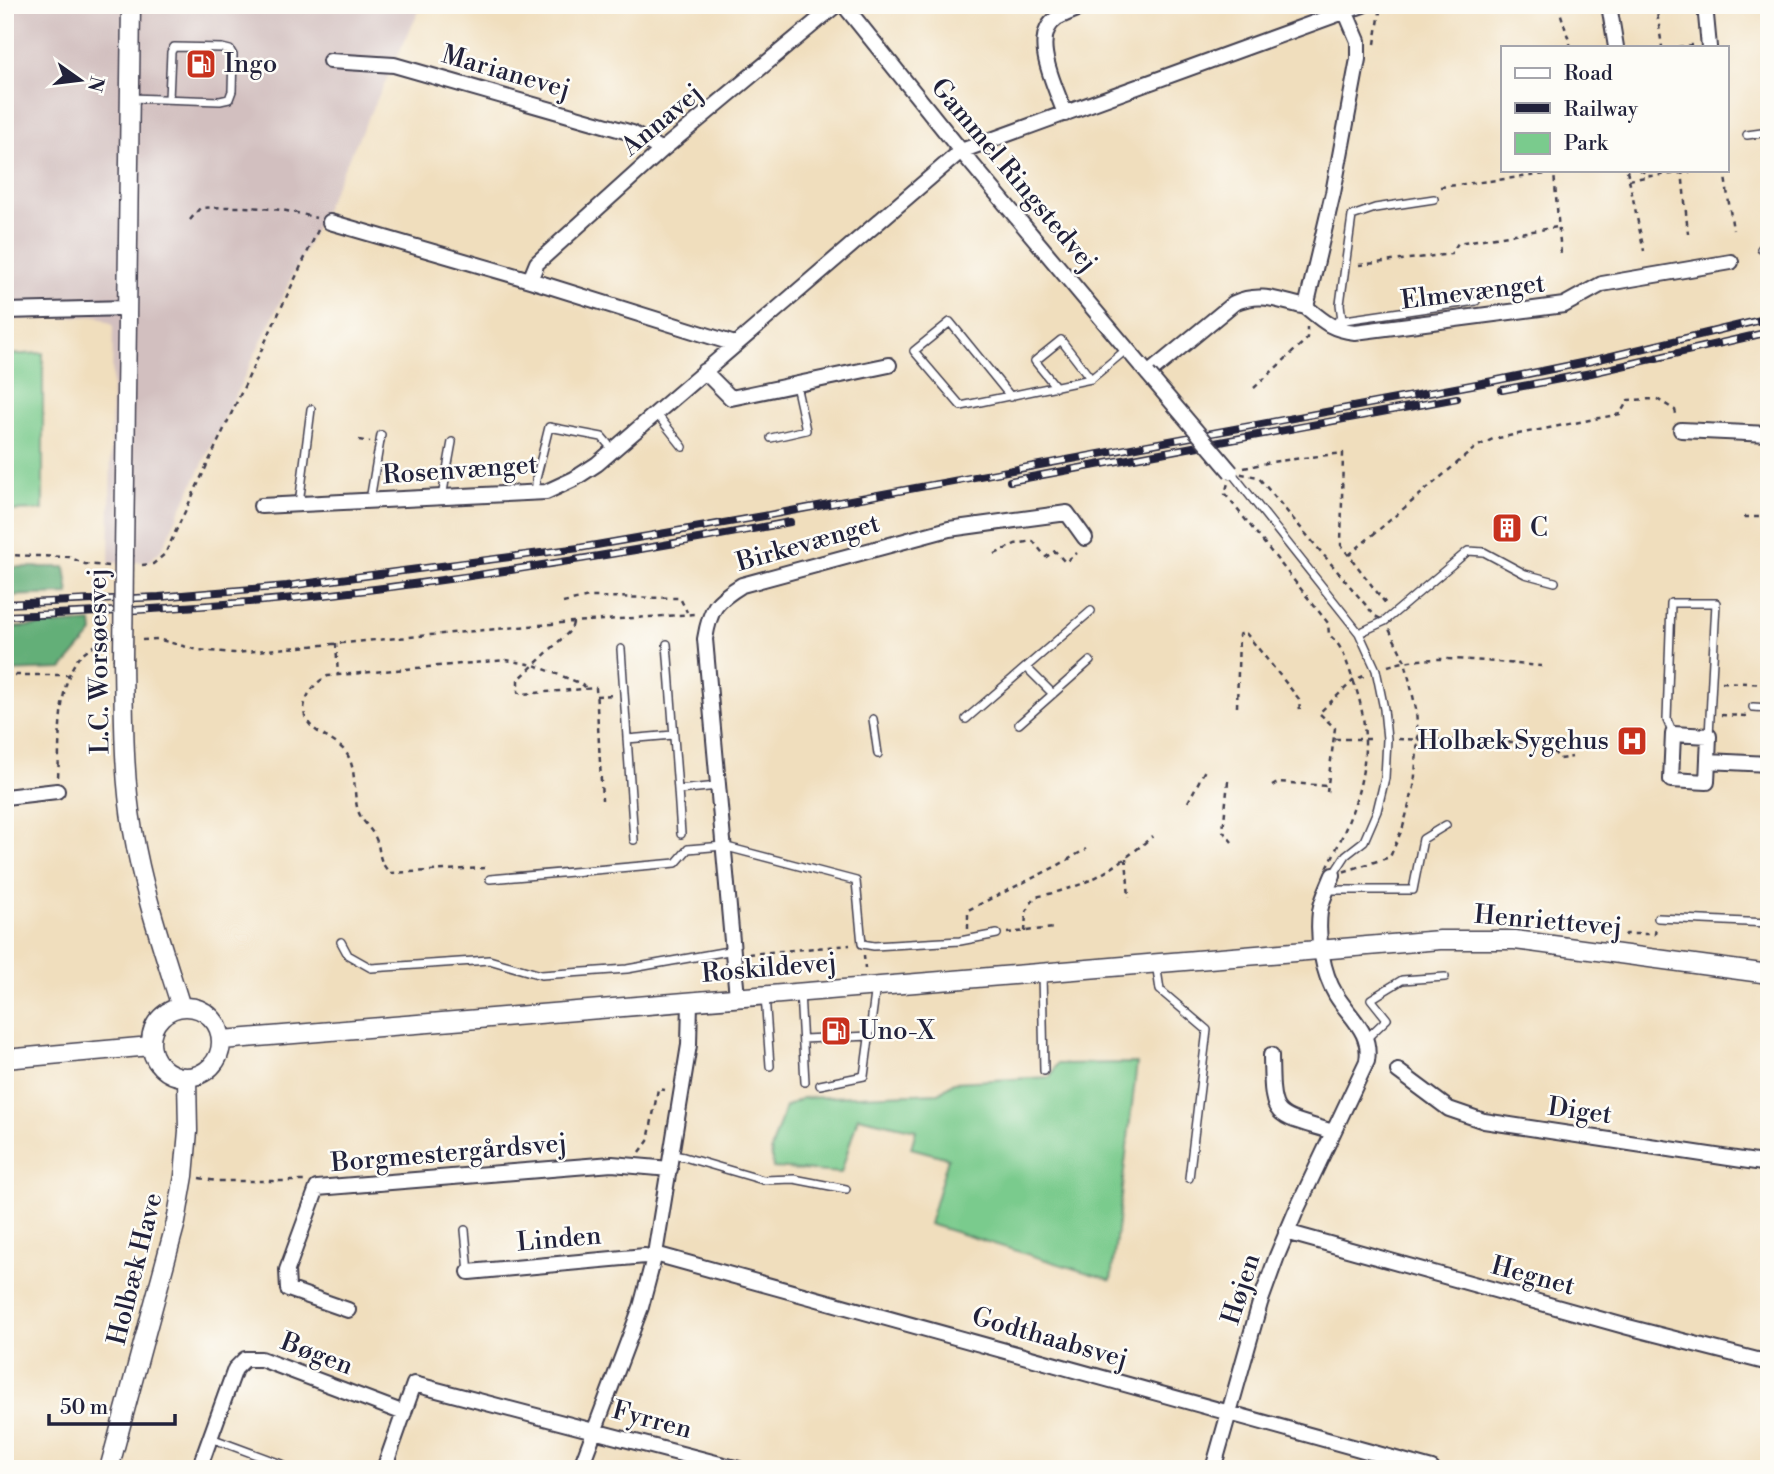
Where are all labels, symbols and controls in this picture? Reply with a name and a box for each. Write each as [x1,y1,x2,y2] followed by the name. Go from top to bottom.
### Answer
[438,38,574,106] street label: Marianevej
[46,46,116,116] north arrow
[1501,46,1728,172] legend
[184,47,218,81] fuel station icon: Ingo
[224,48,277,80] place label: Ingo
[1564,61,1613,87] text: Road
[924,72,1104,278] street label: Gammel Ringstedvej
[82,74,109,94] text: N
[614,77,709,164] street label: Annavej
[1564,97,1639,123] text: Railway
[1564,131,1609,157] text: Park
[1399,267,1547,317] street label: Elmevænget
[381,449,539,491] street label: Rosenvænget
[732,507,883,579] street label: Birkevænget
[1490,511,1524,545] building icon: C
[1530,512,1548,544] place label: C
[81,568,117,754] street label: L.C. Worsøesvej
[1615,724,1649,758] hospital icon: Holbæk Sygehus
[1418,725,1609,757] place label: Holbæk Sygehus
[1473,899,1623,943] street label: Henriettevej
[700,946,838,990] street label: Roskildevej
[819,1014,853,1048] fuel station icon: Uno-X
[859,1015,936,1047] place label: Uno-X
[1546,1091,1614,1131] street label: Diget
[329,1127,568,1179] street label: Borgmestergårdsvej
[101,1189,169,1349] street label: Holbæk Have
[515,1219,603,1259] street label: Linden
[1215,1250,1267,1328] street label: Højen
[1488,1250,1578,1302] street label: Hegnet
[968,1300,1132,1376] street label: Godthaabsvej
[275,1325,358,1382] street label: Bøgen
[49,1383,175,1427] scale bar
[609,1394,695,1446] street label: Fyrren
[60,1395,108,1421] text: 50 m

